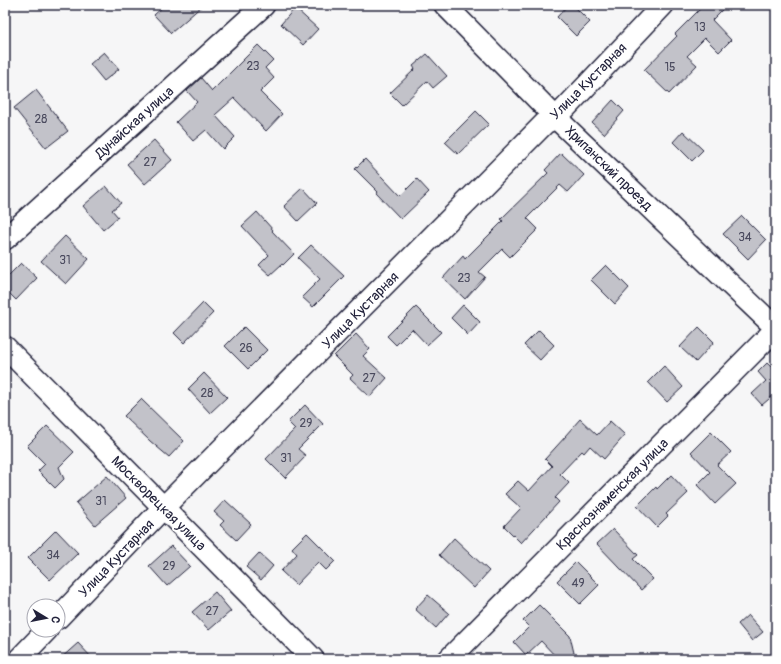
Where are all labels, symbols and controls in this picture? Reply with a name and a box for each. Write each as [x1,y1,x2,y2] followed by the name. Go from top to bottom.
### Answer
[694,20,706,35] house number: 13
[546,39,630,123] street label: Улица Кустарная
[246,59,260,74] house number: 23
[664,60,676,75] house number: 15
[91,83,177,163] street label: Дунайская улица
[35,112,47,127] house number: 28
[562,122,656,215] street label: Хрипанский проезд
[143,155,157,170] house number: 27
[738,230,752,245] house number: 34
[59,253,71,268] house number: 31
[318,268,402,352] street label: Улица Кустарная
[457,271,471,286] house number: 23
[239,341,253,356] house number: 26
[362,371,376,386] house number: 27
[201,386,213,401] house number: 28
[300,416,312,431] house number: 29
[553,435,672,554] street label: Краснознаменская улица
[280,451,292,466] house number: 31
[108,452,210,554] street label: Москворецкая улица
[95,494,107,509] house number: 31
[75,516,158,601] street label: Улица Кустарная
[46,548,60,563] house number: 34
[163,559,175,574] house number: 29
[571,576,585,591] house number: 49
[26,598,66,638] north arrow
[205,604,219,619] house number: 27
[48,615,62,624] text: С

